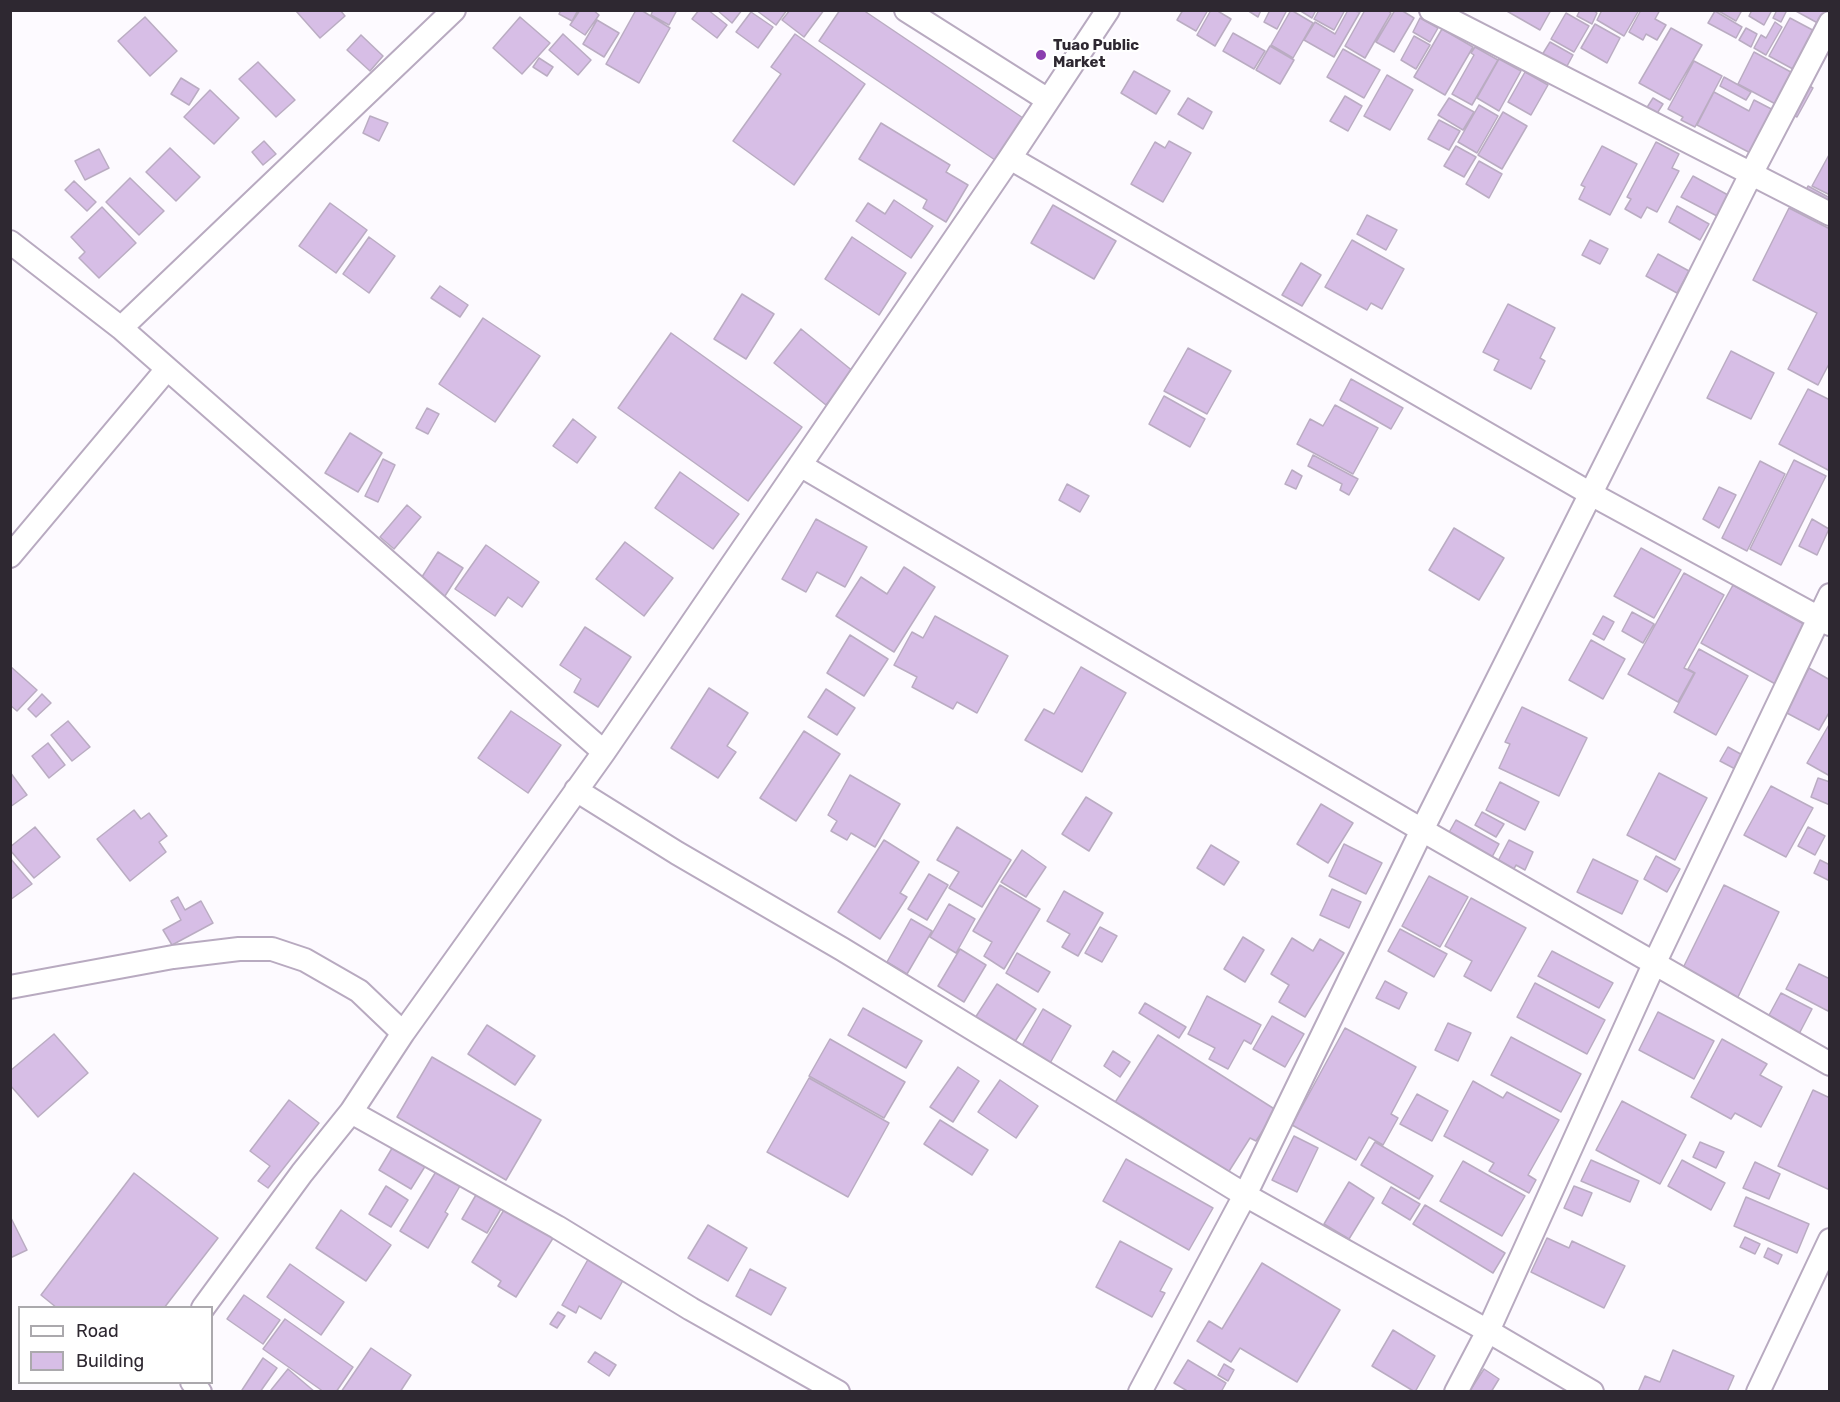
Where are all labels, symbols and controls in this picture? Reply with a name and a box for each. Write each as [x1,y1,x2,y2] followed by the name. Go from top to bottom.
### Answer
[1053,37,1139,72] place label: Tuao Public Market
[1034,48,1048,62] marker: Tuao Public Market
[18,1306,213,1384] legend
[76,1320,119,1342] text: Road
[76,1350,144,1372] text: Building

